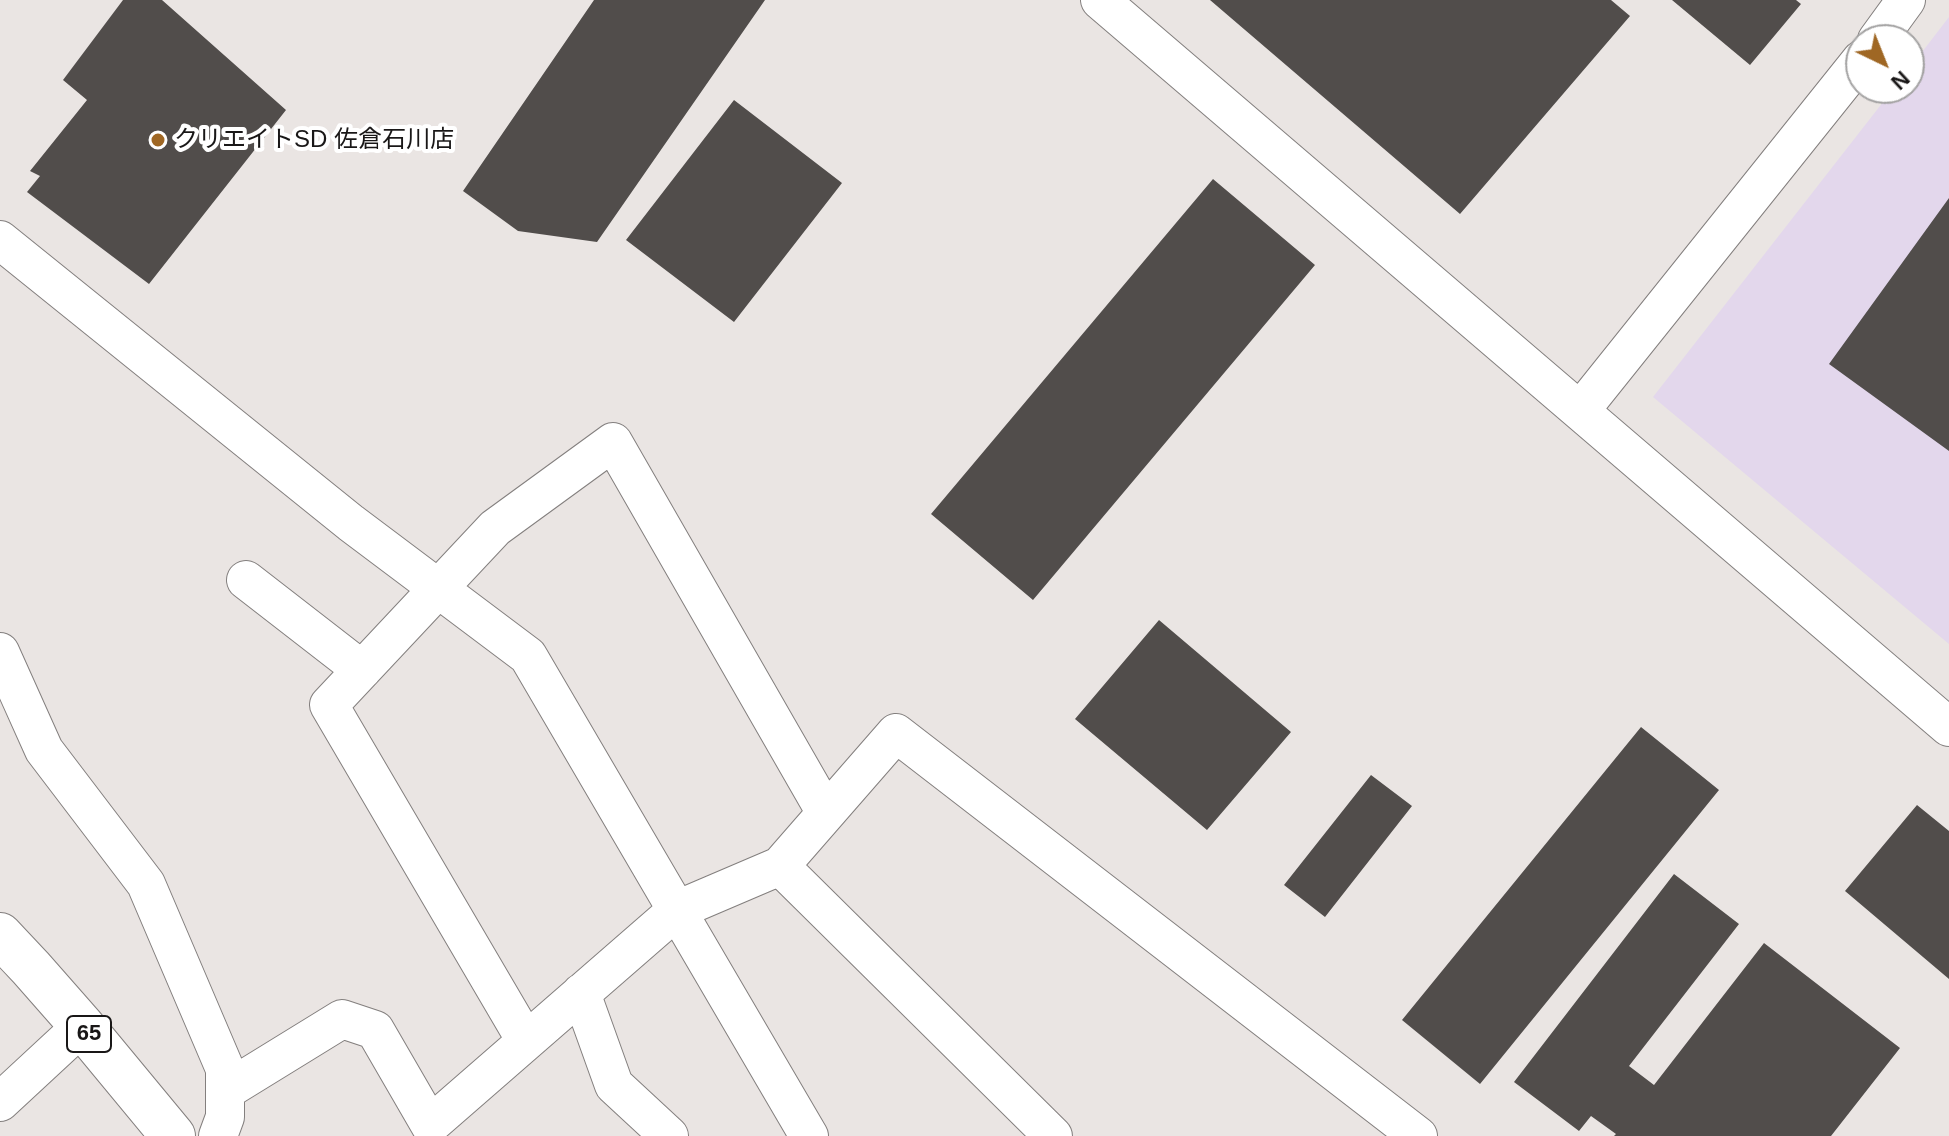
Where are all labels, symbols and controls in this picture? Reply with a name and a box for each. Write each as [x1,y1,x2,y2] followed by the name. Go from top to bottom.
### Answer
[1845,24,1925,104] north arrow
[1886,66,1915,95] text: N
[174,126,454,154] place label: クリエイトSD 佐倉石川店
[149,131,167,149] marker: クリエイトSD 佐倉石川店
[67,1016,111,1052] road number: 65

